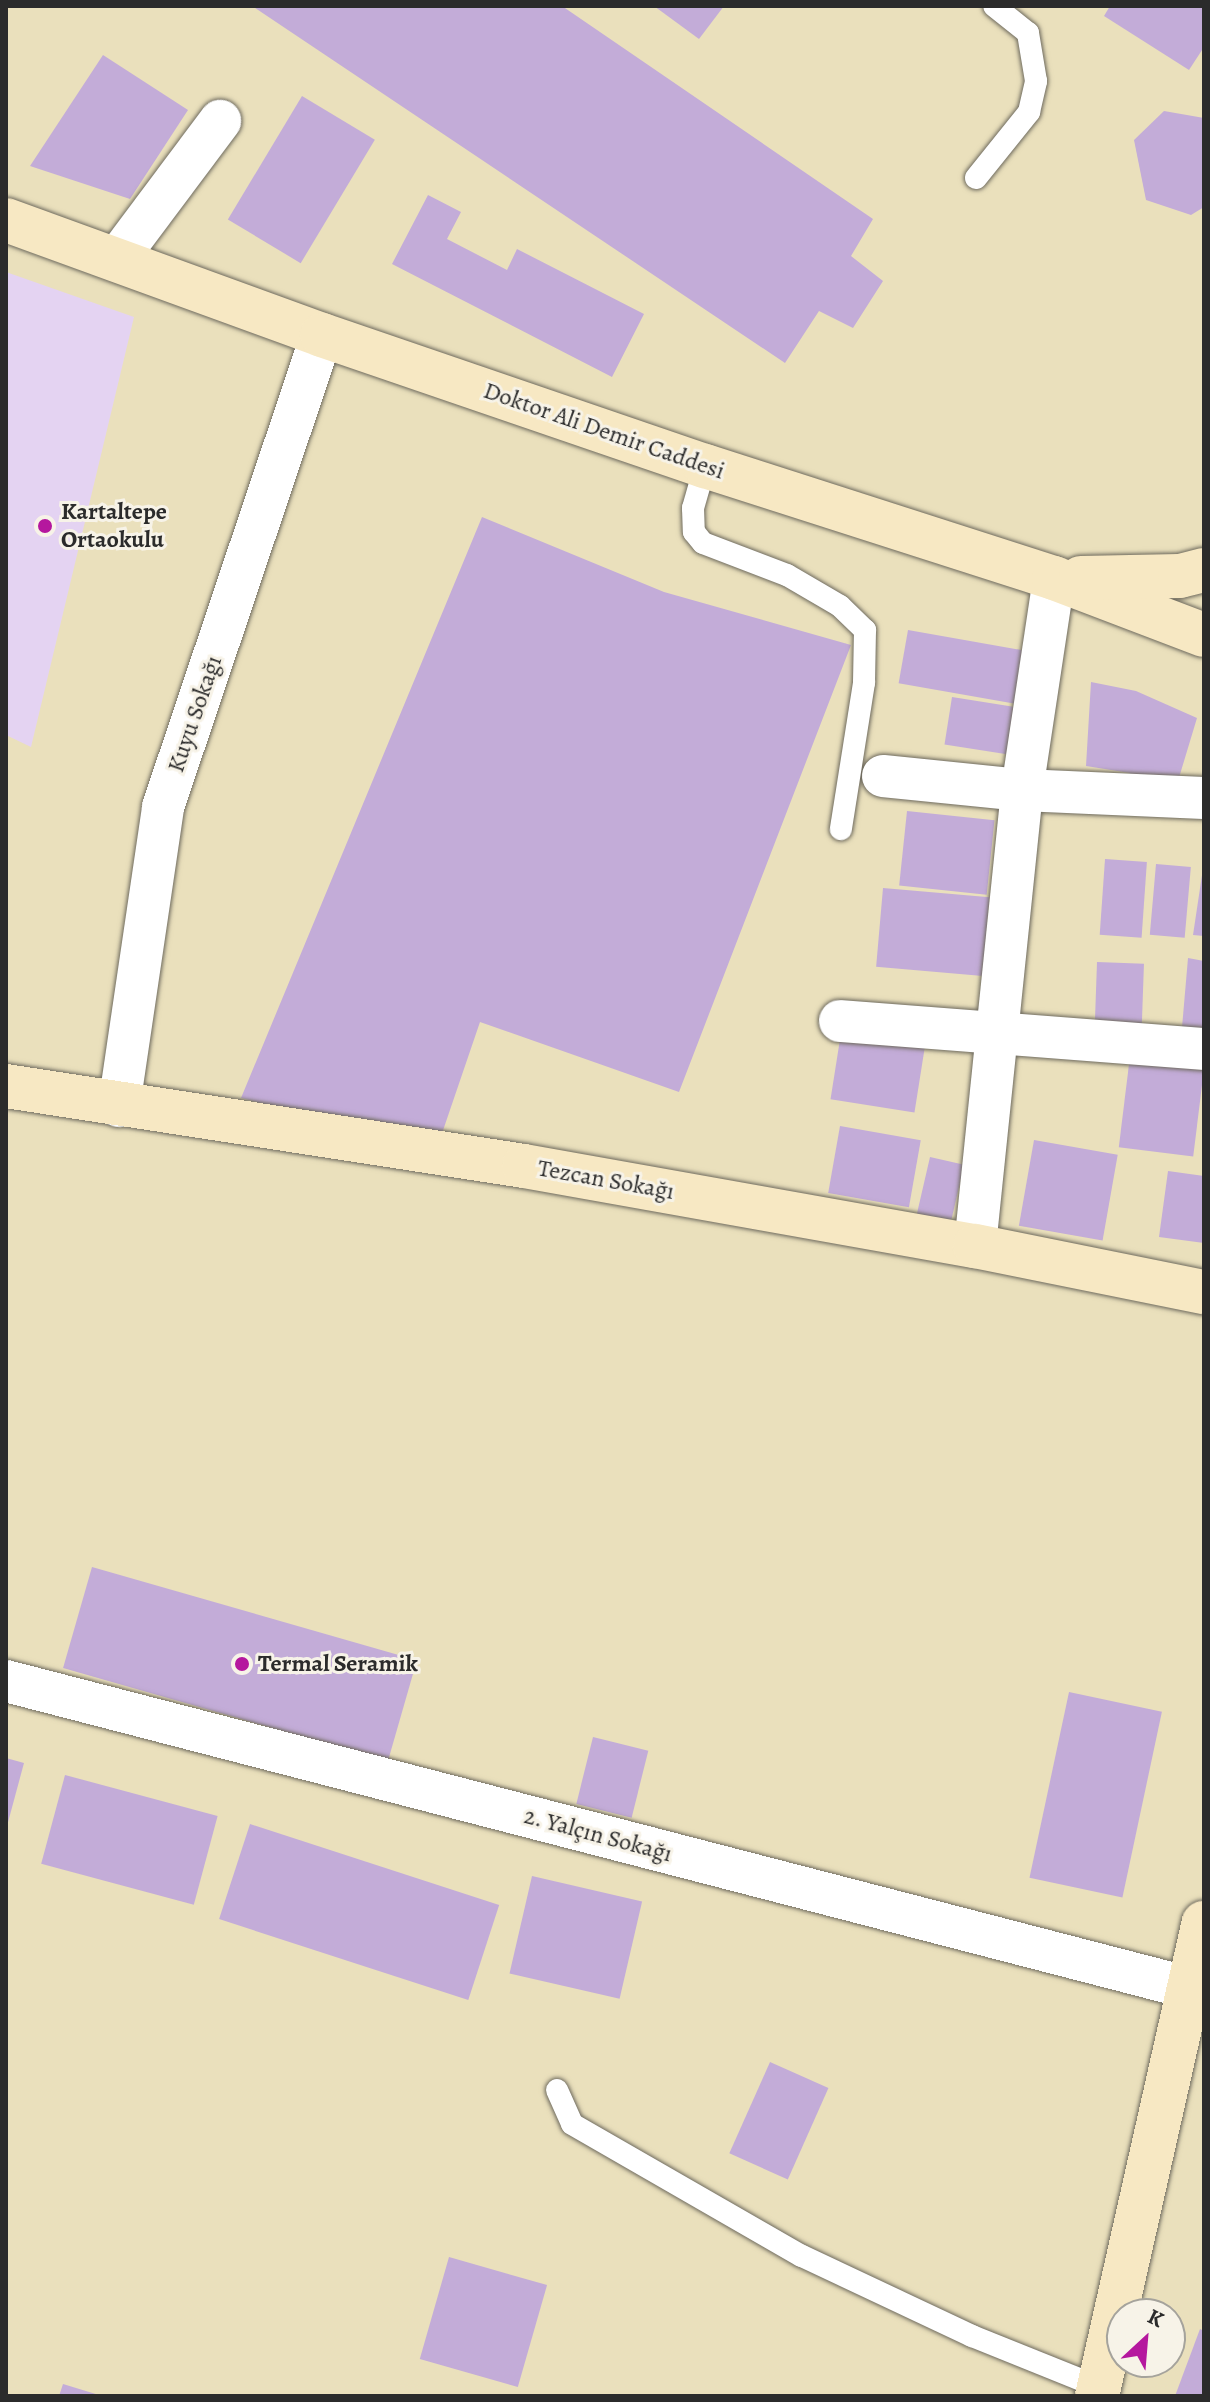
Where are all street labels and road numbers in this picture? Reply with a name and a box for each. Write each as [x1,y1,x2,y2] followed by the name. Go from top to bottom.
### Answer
[480,376,728,486] street label: Doktor Ali Demir Caddesi
[162,652,228,776] street label: Kuyu Sokağı
[536,1154,676,1206] street label: Tezcan Sokağı
[521,1801,675,1869] street label: 2. Yalçın Sokağı

